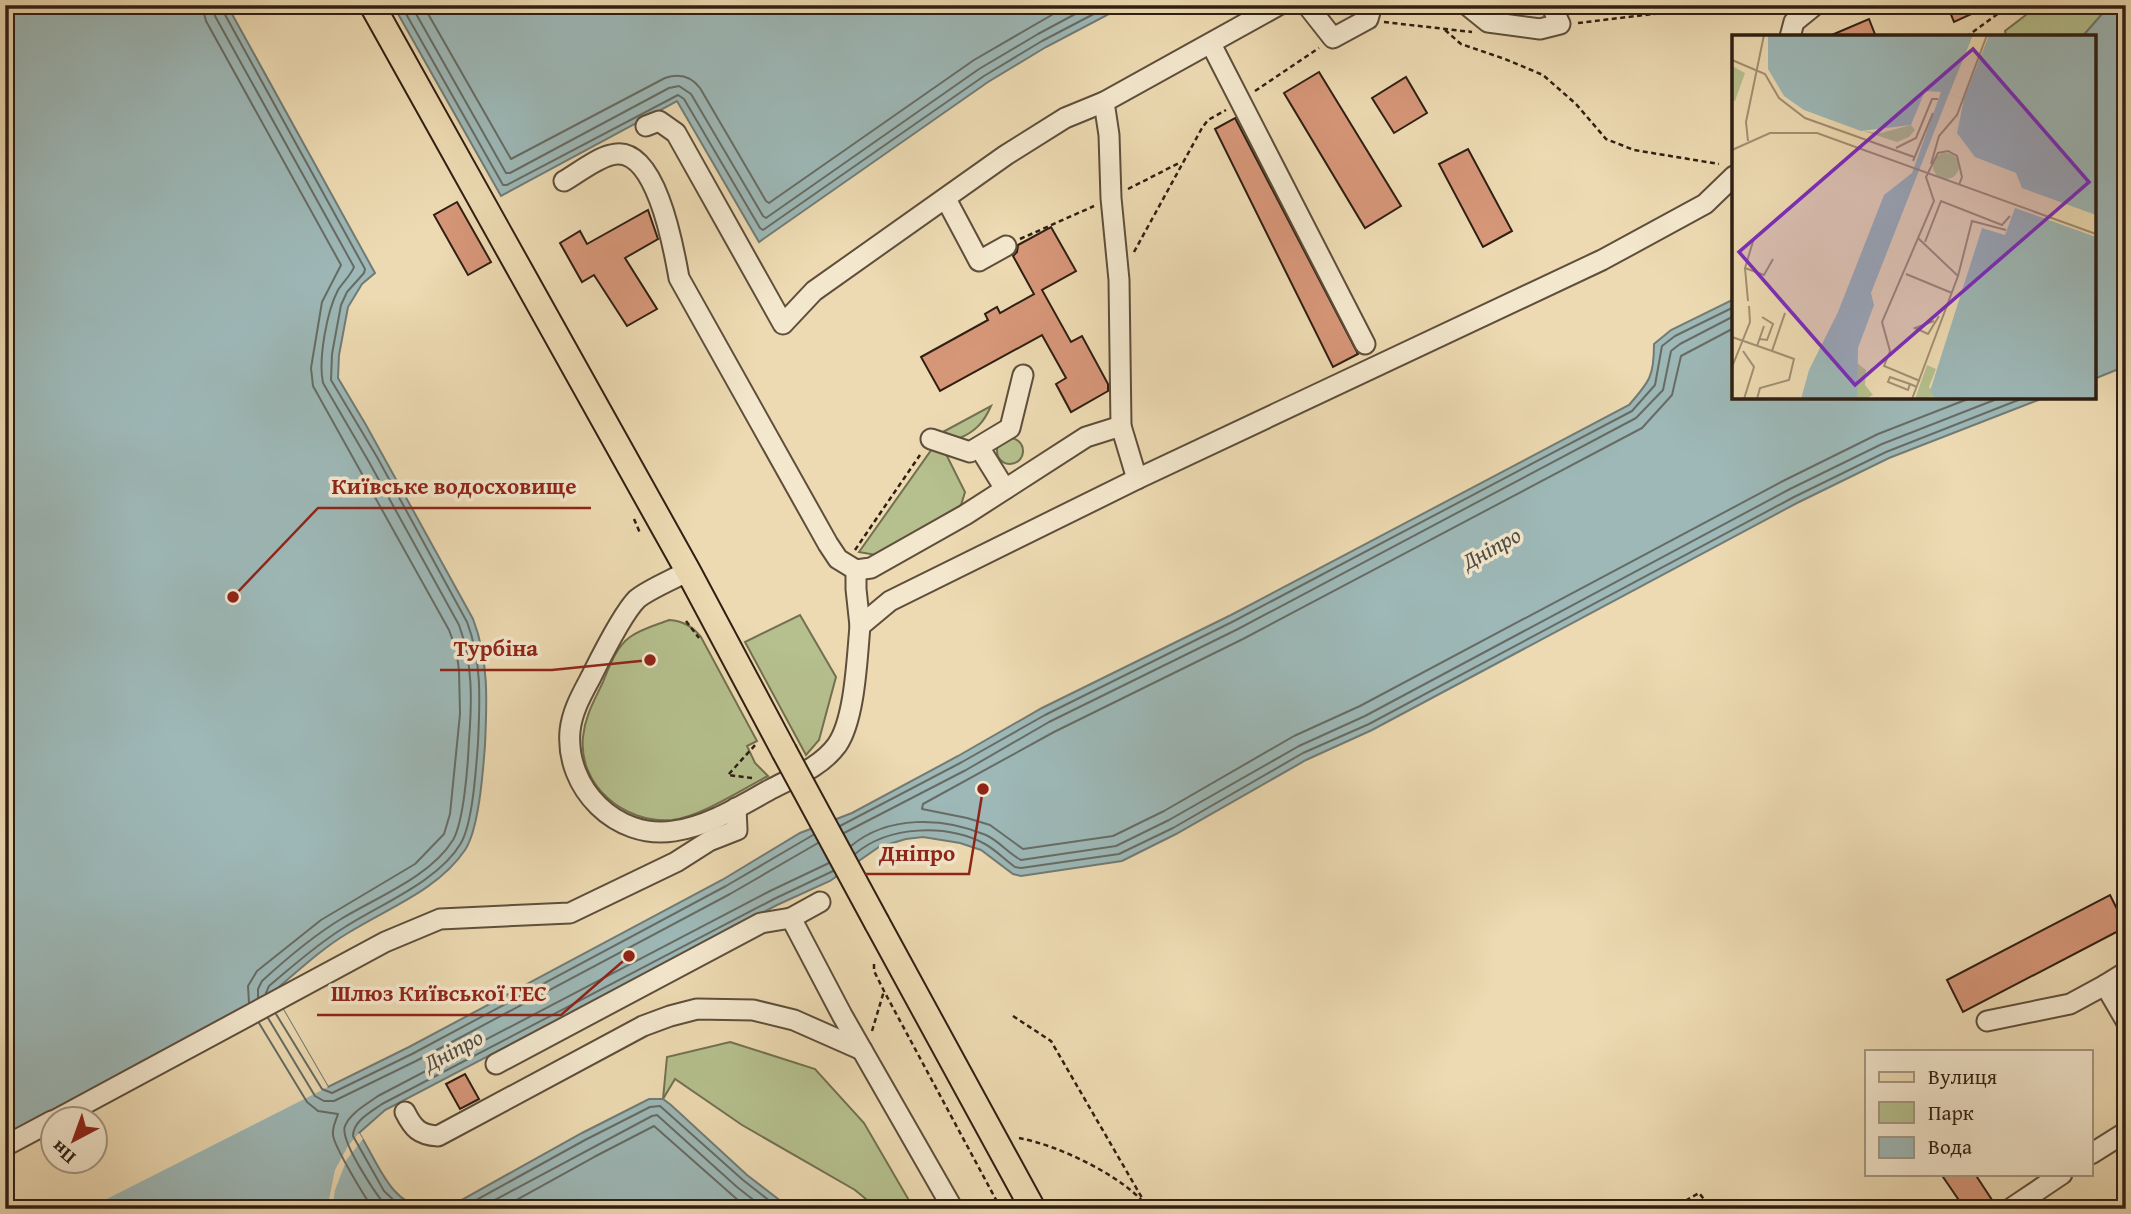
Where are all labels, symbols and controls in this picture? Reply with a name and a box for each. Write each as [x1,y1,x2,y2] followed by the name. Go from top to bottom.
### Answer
[1732,35,2096,399] inset map
[318,464,591,508] callout: Київське водосховище
[331,469,577,502] text: Київське водосховище
[1453,518,1527,578] water label: Дніпро
[440,626,552,670] callout: Турбіна
[454,631,538,664] text: Турбіна
[865,830,969,874] callout: Дніпро
[878,836,955,869] text: Дніпро
[317,971,561,1015] callout: Шлюз Київської ГЕС
[331,976,547,1009] text: Шлюз Київської ГЕС
[415,1020,489,1080] water label: Дніпро
[1865,1050,2092,1176] legend
[1928,1061,1998,1092] text: Вулиця
[1928,1097,1974,1128] text: Парк
[38,1106,108,1176] north arrow
[1928,1131,1972,1162] text: Вода
[44,1134,81,1171] text: Пн

